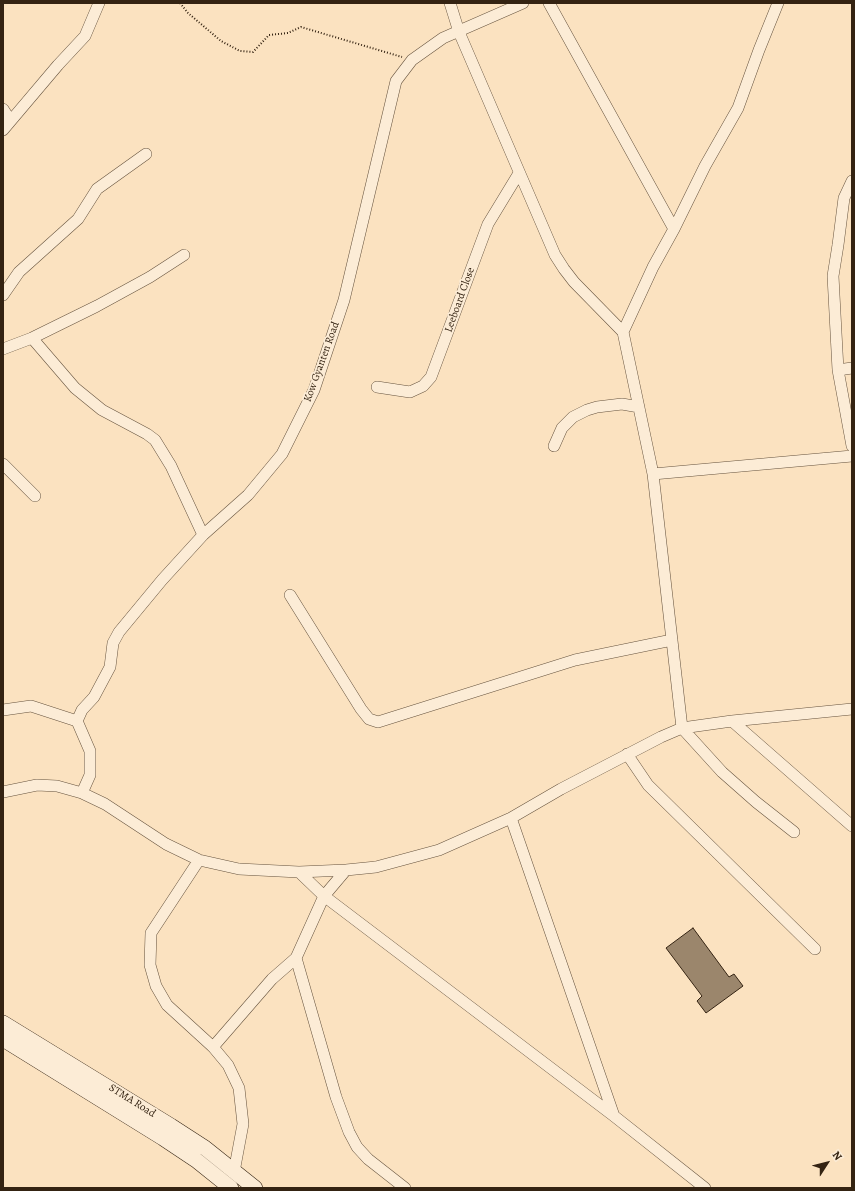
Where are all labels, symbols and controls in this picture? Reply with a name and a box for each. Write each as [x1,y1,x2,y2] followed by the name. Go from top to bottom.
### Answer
[442,266,478,334] street label: Leeboard Close
[301,320,343,404] street label: Kow Gyanten Road
[106,1081,158,1121] street label: STMA Road
[807,1143,847,1183] north arrow
[829,1148,846,1163] text: N

